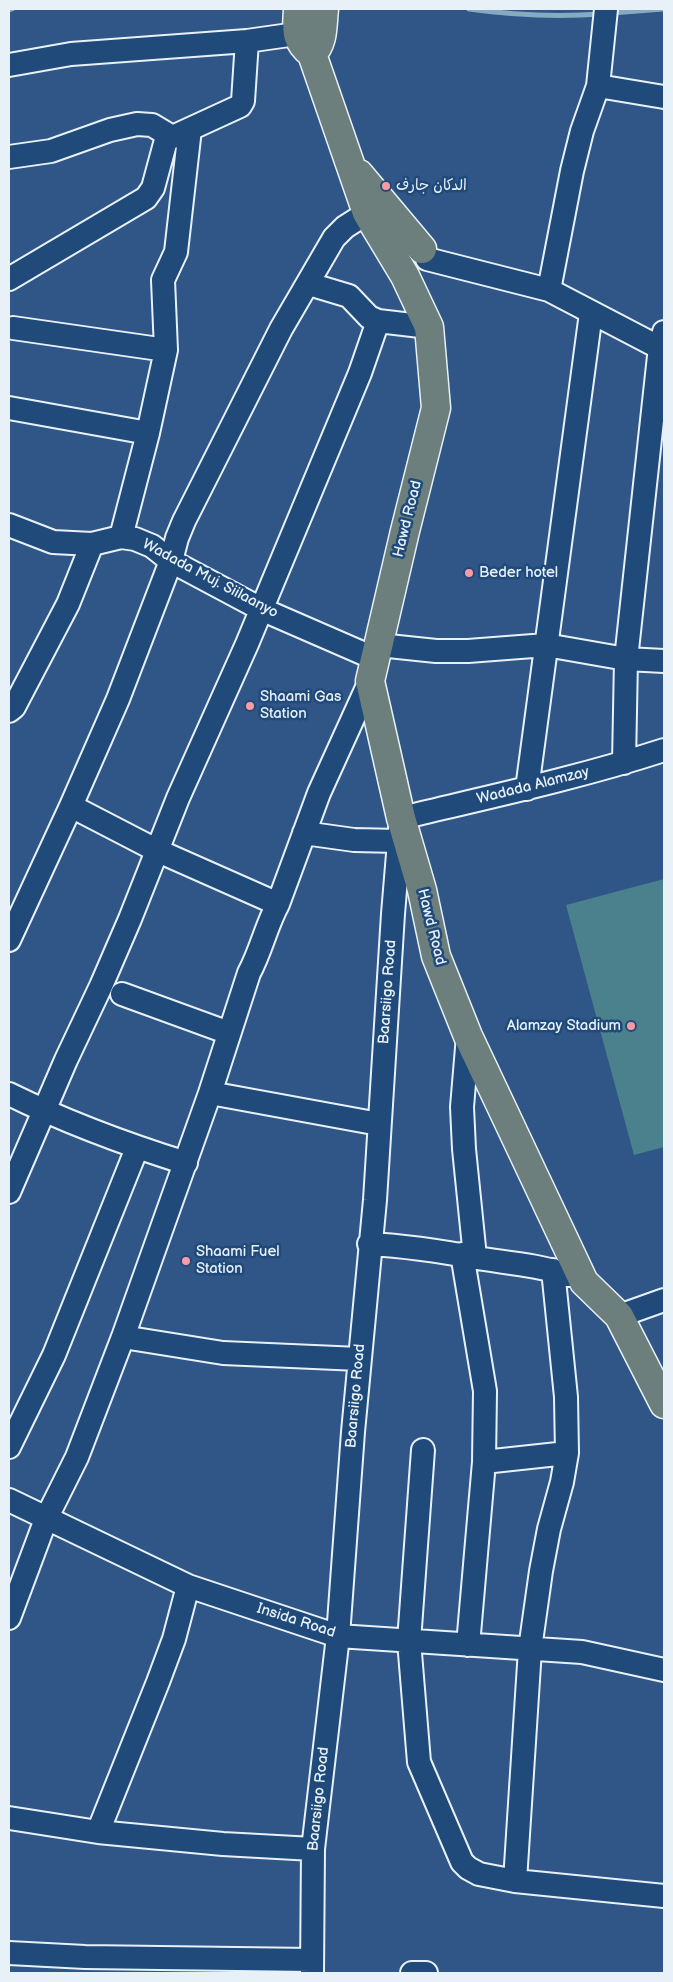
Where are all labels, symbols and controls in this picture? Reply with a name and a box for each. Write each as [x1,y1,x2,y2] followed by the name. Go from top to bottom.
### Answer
[396,177,467,195] place label: الدكان جارف
[380,180,392,192] marker: الدكان جارف
[390,479,426,559] street label: Hawd Road
[139,536,281,622] street label: Wadada Muj. Siilaanyo
[479,564,558,582] place label: Beder hotel
[463,567,475,579] marker: Beder hotel
[260,688,341,723] place label: Shaami Gas Station
[244,700,256,712] marker: Shaami Gas Station
[475,763,591,809] street label: Wadada Alamzay
[413,887,449,967] street label: Hawd Road
[375,939,401,1045] street label: Baarsiigo Road
[507,1017,621,1035] place label: Alamzay Stadium
[625,1020,637,1032] marker: Alamzay Stadium
[196,1243,280,1278] place label: Shaami Fuel Station
[180,1255,192,1267] marker: Shaami Fuel Station
[342,1343,370,1449] street label: Baarsiigo Road
[254,1600,338,1642] street label: Insida Road
[305,1746,333,1852] street label: Baarsiigo Road

